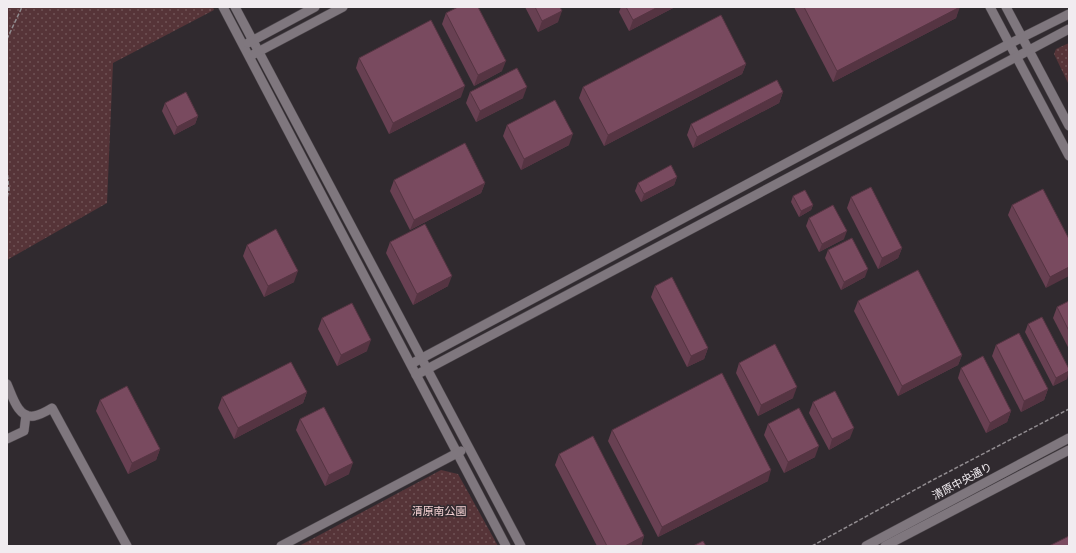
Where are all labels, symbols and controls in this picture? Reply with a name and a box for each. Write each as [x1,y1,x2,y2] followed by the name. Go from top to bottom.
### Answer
[930,460,994,502] street label: 清原中央通り
[412,505,467,517] park label: 清原南公園

